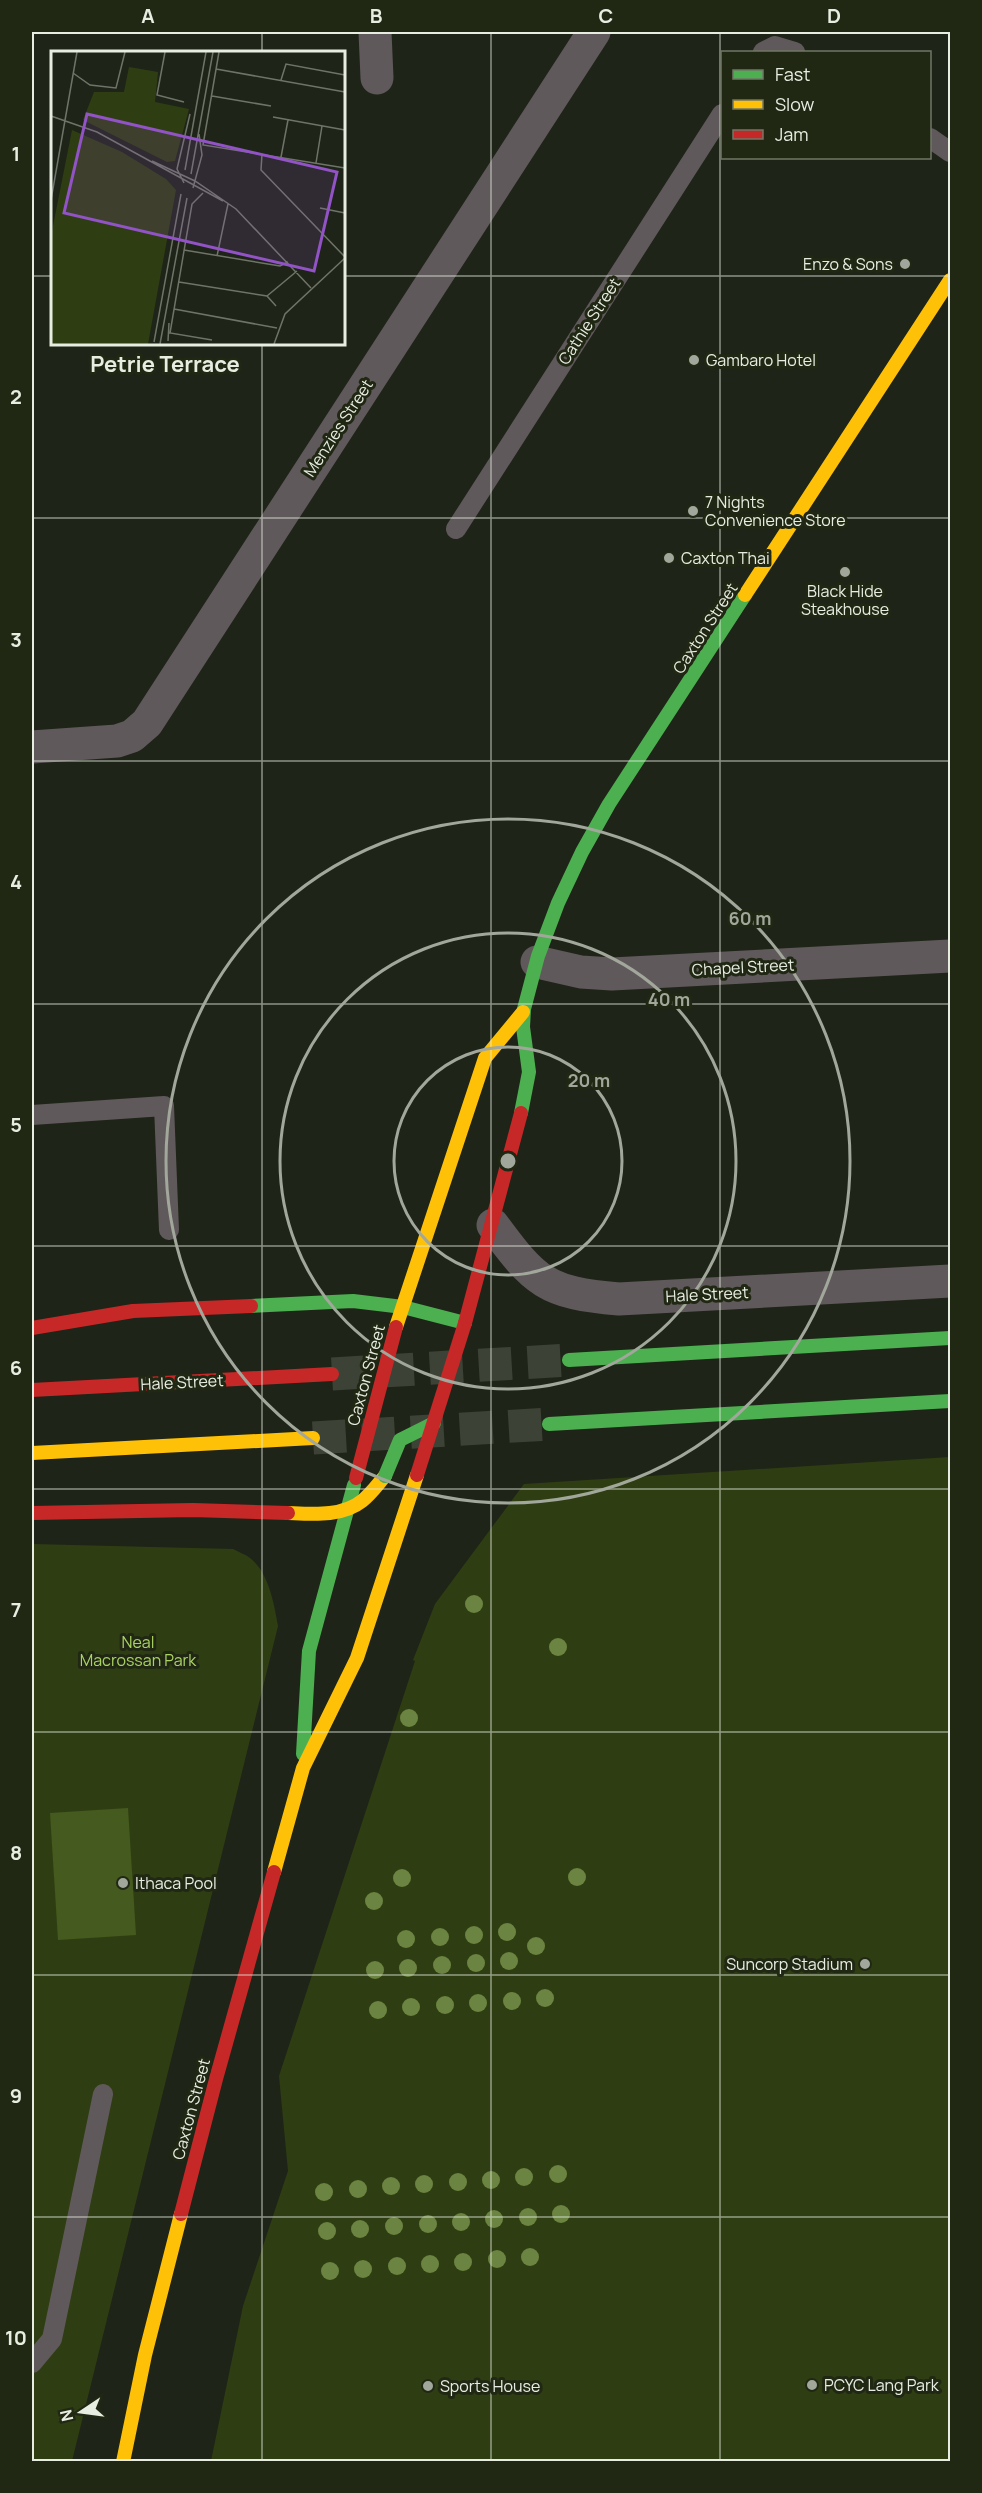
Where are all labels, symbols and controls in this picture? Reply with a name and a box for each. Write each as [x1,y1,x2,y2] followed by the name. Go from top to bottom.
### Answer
[141,2,155,29] text: A
[370,2,383,29] text: B
[599,2,613,29] text: C
[827,2,841,29] text: D
[51,51,345,345] inset map
[721,51,931,159] legend
[775,62,810,86] text: Fast
[775,92,815,116] text: Slow
[775,122,809,146] text: Jam
[12,140,20,167] text: 1
[803,253,893,275] place label: Enzo & Sons
[898,257,912,271] marker: Enzo & Sons
[553,273,625,369] street label: Cathie Street
[90,349,240,379] district label: Petrie Terrace
[706,349,816,371] place label: Gambaro Hotel
[687,353,701,367] marker: Gambaro Hotel
[298,375,378,481] street label: Menzies Street
[10,383,22,410] text: 2
[705,491,846,531] place label: 7 Nights Convenience Store
[686,504,700,518] marker: 7 Nights Convenience Store
[681,547,770,569] place label: Caxton Thai
[662,551,676,565] marker: Caxton Thai
[838,565,852,579] marker: Black Hide Steakhouse
[667,578,743,678] street label: Caxton Street
[801,580,889,620] place label: Black Hide Steakhouse
[10,626,22,653] text: 3
[10,868,22,895] text: 4
[729,906,771,930] text: 60 m
[691,953,795,981] street label: Chapel Street
[648,987,690,1011] text: 40 m
[568,1068,610,1092] text: 20 m
[10,1111,22,1138] text: 5
[498,1151,518,1171] centre of rings
[665,1281,749,1307] street label: Hale Street
[342,1322,390,1428] street label: Caxton Street
[10,1354,22,1381] text: 6
[140,1369,224,1395] street label: Hale Street
[11,1596,21,1623] text: 7
[80,1631,197,1671] park label: Neal Macrossan Park
[10,1839,22,1866] text: 8
[135,1872,217,1894] place label: Ithaca Pool
[116,1876,130,1890] marker: Ithaca Pool
[726,1953,853,1975] place label: Suncorp Stadium
[858,1957,872,1971] marker: Suncorp Stadium
[167,2056,215,2162] street label: Caxton Street
[10,2082,22,2109] text: 9
[5,2324,27,2351] text: 10
[824,2374,940,2396] place label: PCYC Lang Park
[440,2375,540,2397] place label: Sports House
[805,2378,819,2392] marker: PCYC Lang Park
[421,2379,435,2393] marker: Sports House
[51,2382,111,2442] north arrow
[54,2407,78,2423] text: N

